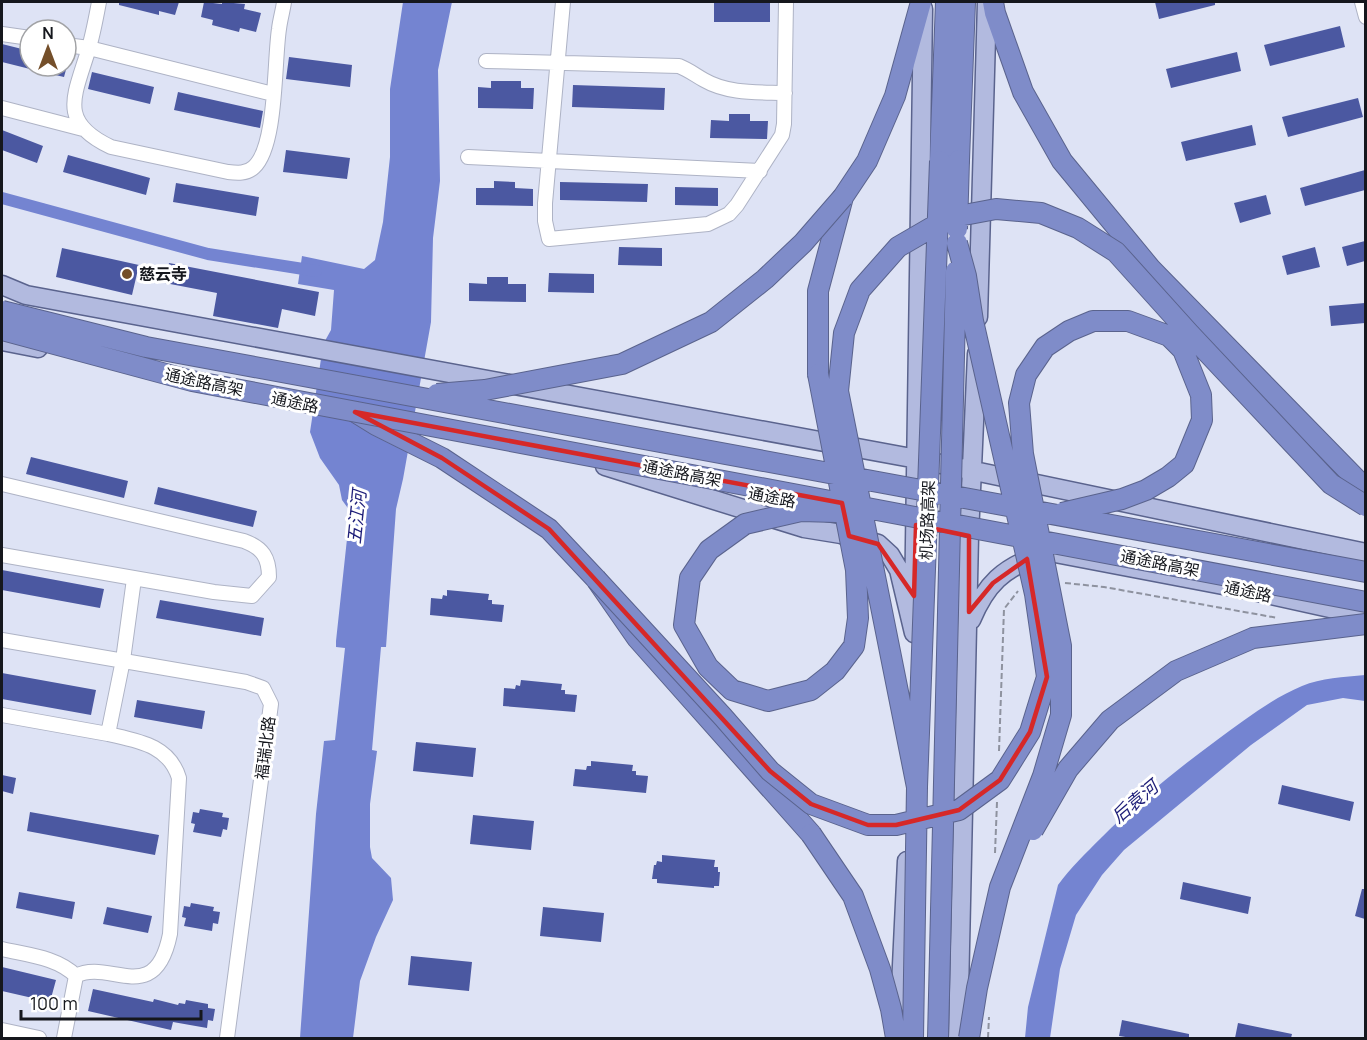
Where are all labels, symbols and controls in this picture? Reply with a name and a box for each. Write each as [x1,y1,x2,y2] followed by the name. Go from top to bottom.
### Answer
[18,18,78,78] north arrow
[42,22,54,44] text: N
[139,263,187,285] place label: 慈云寺
[120,267,134,281] marker: 慈云寺
[163,363,245,401] street label: 通途路高架
[269,386,321,418] street label: 通途路
[641,455,723,491] street label: 通途路高架
[915,480,939,560] street label: 机场路高架
[746,482,798,512] street label: 通途路
[341,486,371,545] water label: 五江河
[1119,545,1201,581] street label: 通途路高架
[1222,575,1274,607] street label: 通途路
[250,715,280,781] street label: 福瑞北路
[1106,773,1165,828] water label: 后袁河
[21,983,201,1021] scale bar
[30,991,78,1015] text: 100 m

